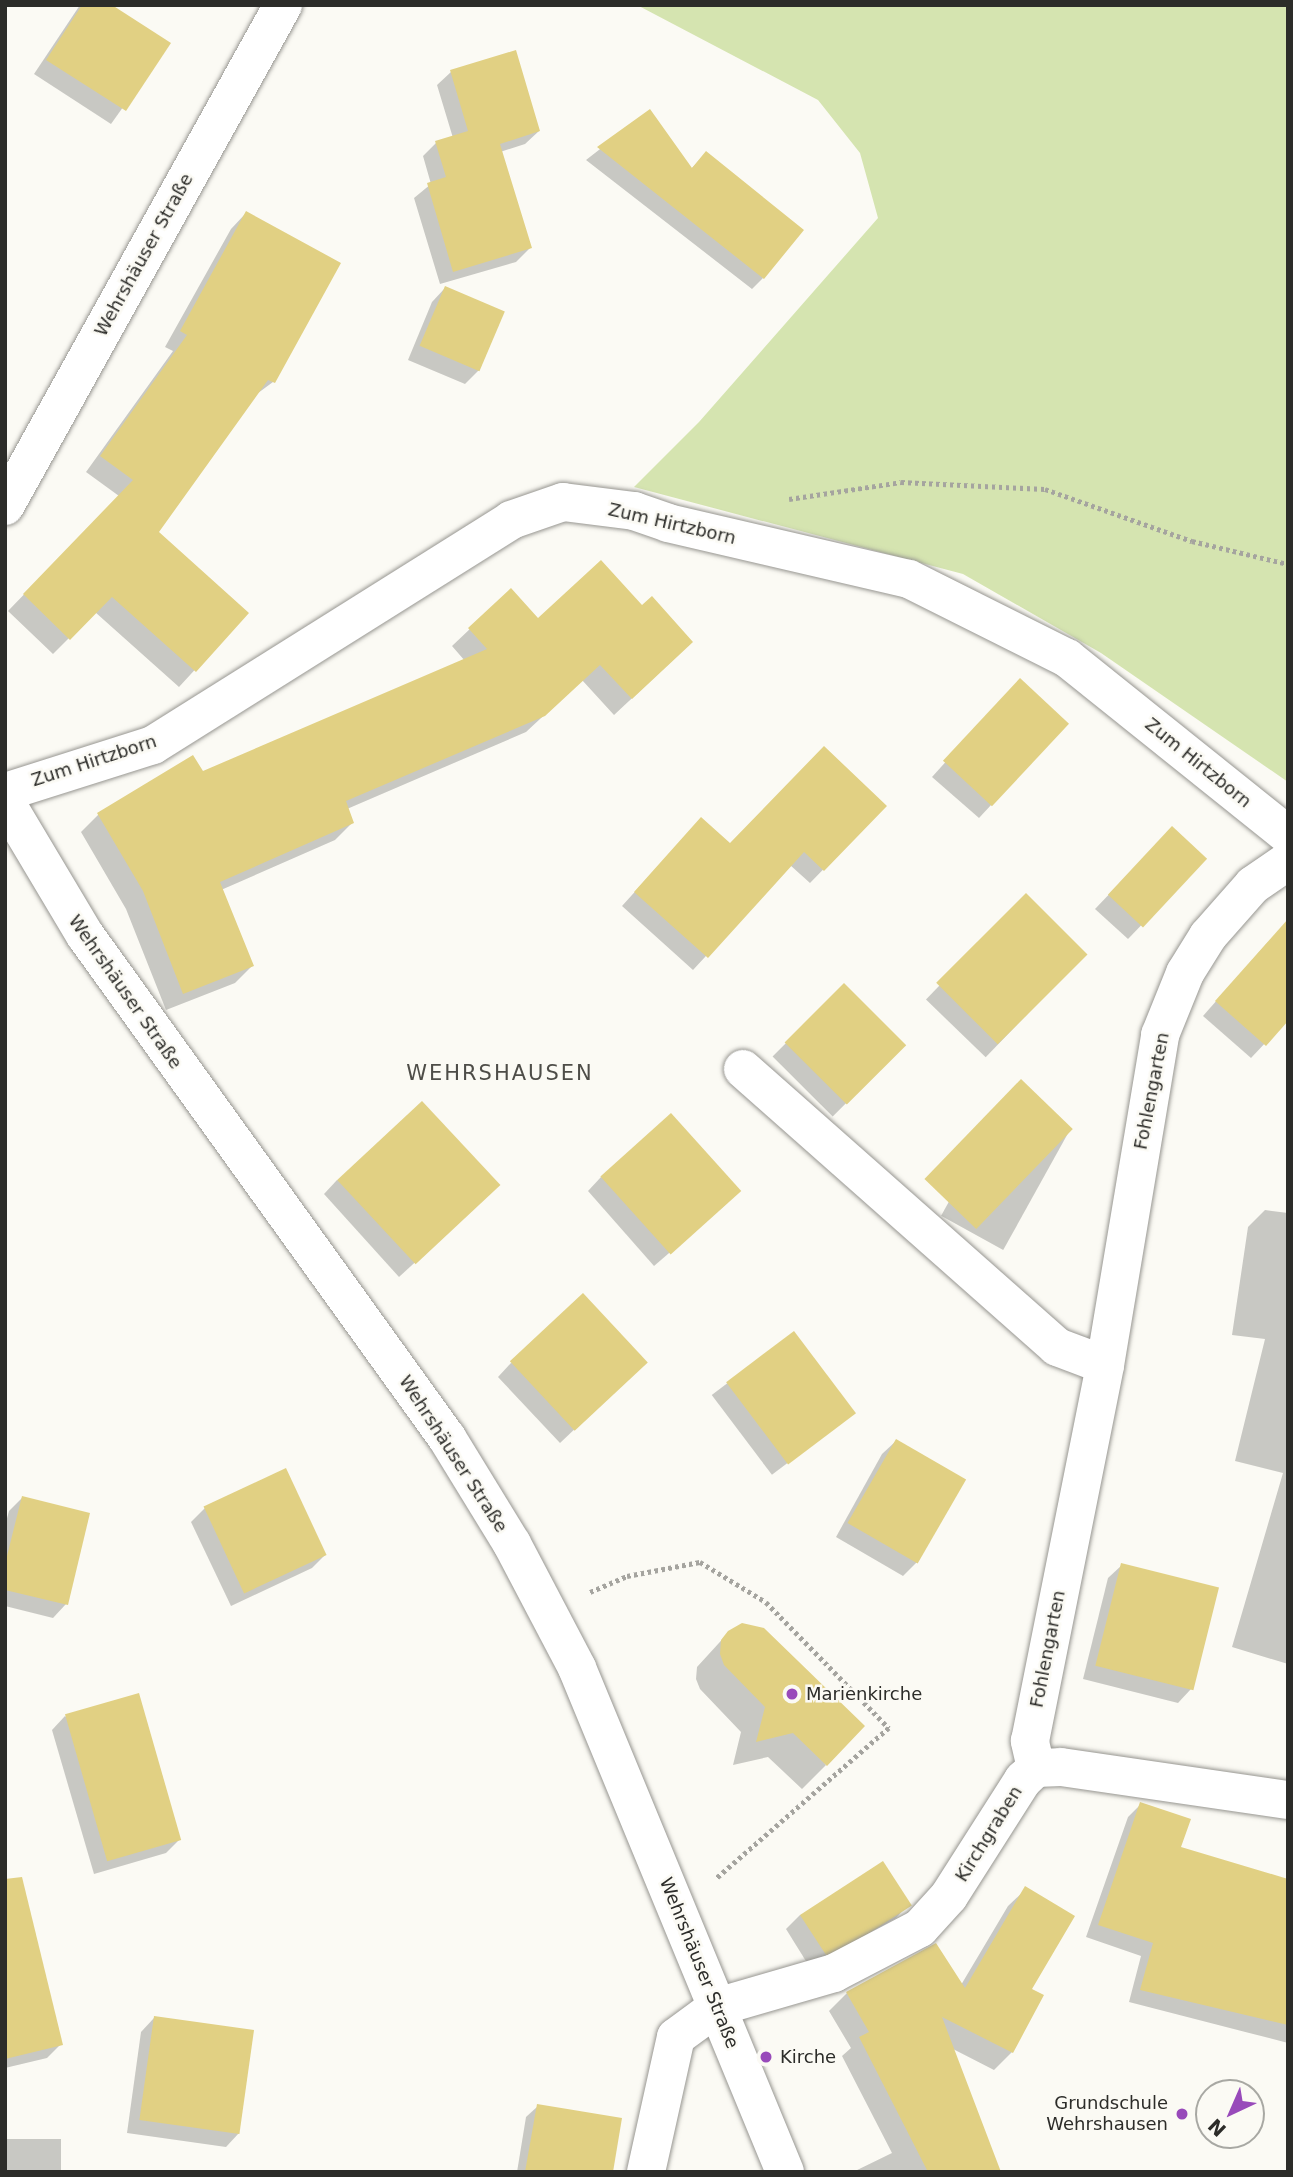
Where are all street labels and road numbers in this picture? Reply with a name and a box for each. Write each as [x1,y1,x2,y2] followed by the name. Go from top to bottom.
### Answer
[90,170,198,340] street label: Wehrshäuser Straße
[606,499,738,549] street label: Zum Hirtzborn
[1141,714,1255,812] street label: Zum Hirtzborn
[29,731,159,791] street label: Zum Hirtzborn
[64,911,186,1073] street label: Wehrshäuser Straße
[1130,1031,1174,1151] street label: Fohlengarten
[394,1371,512,1537] street label: Wehrshäuser Straße
[1026,1589,1070,1709] street label: Fohlengarten
[951,1782,1027,1886] street label: Kirchgraben
[655,1874,743,2052] street label: Wehrshäuser Straße

